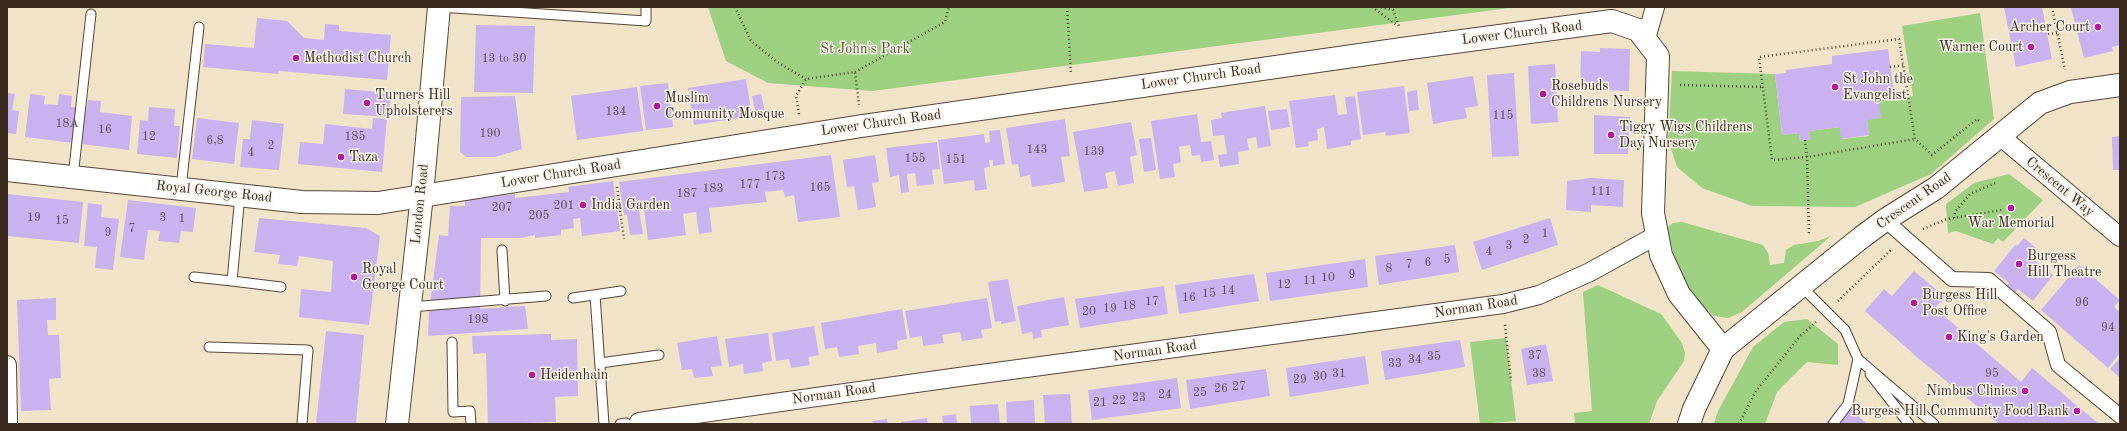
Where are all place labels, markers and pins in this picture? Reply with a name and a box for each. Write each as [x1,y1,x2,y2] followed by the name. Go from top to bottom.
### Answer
[2009,19,2090,35] place label: Archer Court
[2093,22,2103,32] marker: Archer Court
[1938,39,2023,55] place label: Warner Court
[2026,42,2036,52] marker: Warner Court
[304,50,412,66] place label: Methodist Church
[291,53,301,63] marker: Methodist Church
[1843,71,1913,104] place label: St John the Evangelist
[1551,78,1662,110] place label: Rosebuds Childrens Nursery
[1830,82,1840,92] marker: St John the Evangelist
[375,87,453,120] place label: Turners Hill Upholsterers
[1538,89,1548,99] marker: Rosebuds Childrens Nursery
[665,90,784,122] place label: Muslim Community Mosque
[362,98,372,108] marker: Turners Hill Upholsterers
[652,101,662,111] marker: Muslim Community Mosque
[1619,119,1753,152] place label: Tiggy Wigs Childrens Day Nursery
[1606,130,1616,140] marker: Tiggy Wigs Childrens Day Nursery
[349,149,378,165] place label: Taza
[336,152,346,162] marker: Taza
[591,197,670,213] place label: India Garden
[578,200,588,210] marker: India Garden
[2006,203,2016,213] marker: War Memorial
[1968,215,2054,231] place label: War Memorial
[2027,248,2101,280] place label: Burgess Hill Theatre
[2014,259,2024,269] marker: Burgess Hill Theatre
[362,261,444,294] place label: Royal George Court
[349,272,359,282] marker: Royal George Court
[1922,287,1997,320] place label: Burgess Hill Post Office
[1909,298,1919,308] marker: Burgess Hill Post Office
[1957,329,2044,345] place label: King's Garden
[1944,332,1954,342] marker: King's Garden
[540,367,608,383] place label: Heidenhain
[527,370,537,380] marker: Heidenhain
[1926,383,2017,399] place label: Nimbus Clinics
[2020,386,2030,396] marker: Nimbus Clinics
[1851,403,2069,419] place label: Burgess Hill Community Food Bank
[2072,406,2082,416] marker: Burgess Hill Community Food Bank

